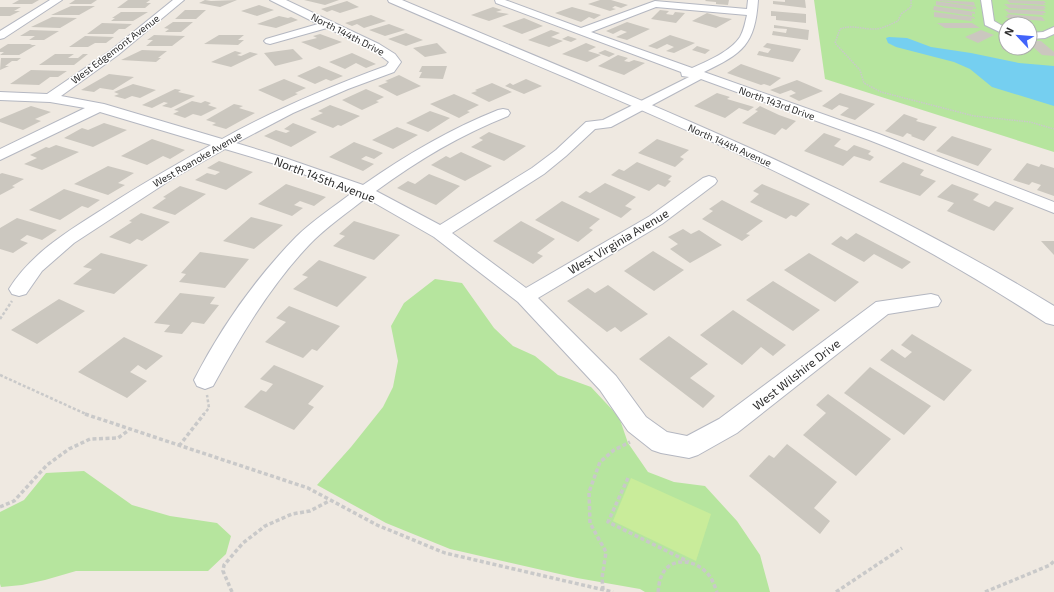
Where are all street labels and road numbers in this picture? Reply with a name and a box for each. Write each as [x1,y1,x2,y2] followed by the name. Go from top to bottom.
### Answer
[309,10,387,58] street label: North 144th Drive
[68,12,162,86] street label: West Edgemont Avenue
[737,84,817,122] street label: North 143rd Drive
[686,121,774,169] street label: North 144th Avenue
[151,129,243,189] street label: West Roanoke Avenue
[273,153,377,205] street label: North 145th Avenue
[565,206,671,276] street label: West Virginia Avenue
[750,336,842,412] street label: West Wilshire Drive

